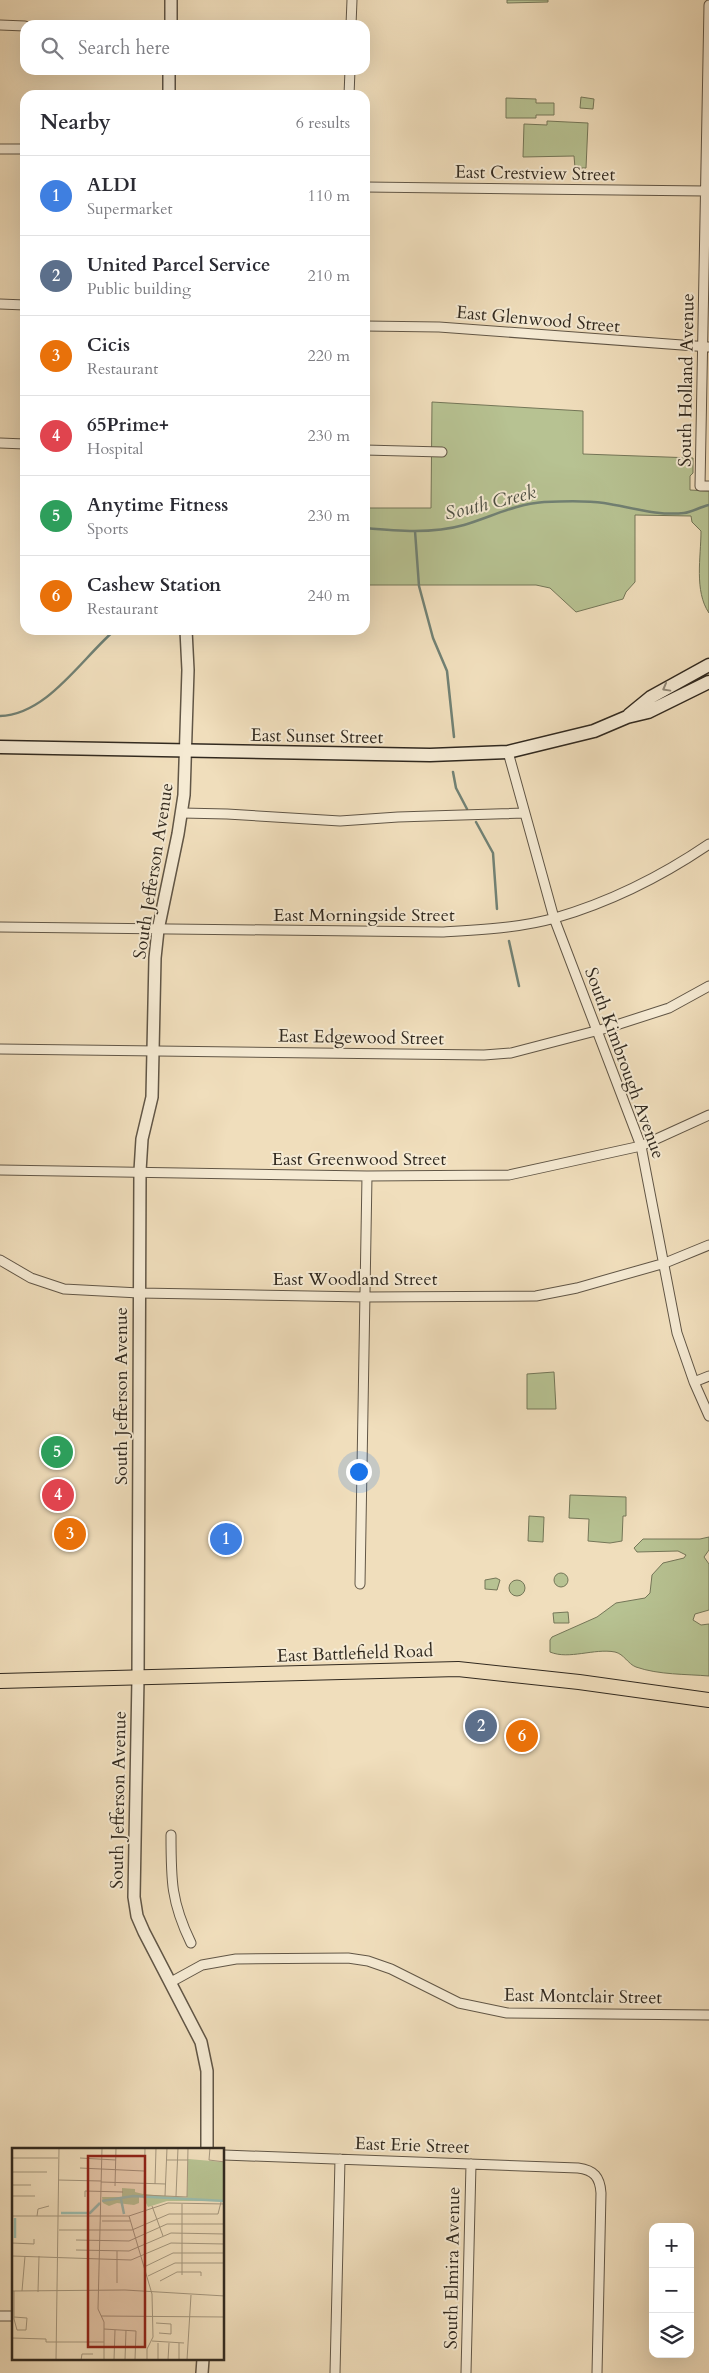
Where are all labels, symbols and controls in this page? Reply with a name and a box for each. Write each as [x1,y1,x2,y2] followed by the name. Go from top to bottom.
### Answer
[20,20,370,75] search box
[38,34,66,62] icon: search
[78,35,170,61] text: Search here
[40,108,111,137] text: Nearby
[296,112,350,134] text: 6 results
[455,160,616,187] street label: East Crestview Street
[87,172,137,198] text: ALDI
[52,185,60,207] text: 1
[308,185,350,207] text: 110 m
[87,198,173,220] text: Supermarket
[87,252,271,278] text: United Parcel Service
[52,265,60,287] text: 2
[308,265,350,287] text: 210 m
[87,278,191,300] text: Public building
[672,293,701,467] street label: South Holland Avenue
[455,300,621,339] street label: East Glenwood Street
[87,332,130,358] text: Cicis
[52,345,60,367] text: 3
[308,345,350,367] text: 220 m
[87,358,158,380] text: Restaurant
[87,412,169,438] text: 65Prime+
[52,425,60,447] text: 4
[308,425,350,447] text: 230 m
[87,438,143,460] text: Hospital
[442,479,539,527] water label: South Creek
[87,492,228,518] text: Anytime Fitness
[52,505,60,527] text: 5
[308,505,350,527] text: 230 m
[87,518,128,540] text: Sports
[87,572,221,598] text: Cashew Station
[52,585,60,607] text: 6
[308,585,350,607] text: 240 m
[87,598,158,620] text: Restaurant
[663,682,672,692] one-way arrow
[250,723,384,750] street label: East Sunset Street
[127,781,180,961] street label: South Jefferson Avenue
[273,903,455,928] street label: East Morningside Street
[578,964,671,1162] street label: South Kimbrough Avenue
[278,1024,445,1051] street label: East Edgewood Street
[272,1147,447,1172] street label: East Greenwood Street
[273,1267,438,1292] street label: East Woodland Street
[109,1307,134,1485] street label: South Jefferson Avenue
[41,1433,73,1471] pin: 5
[346,1459,372,1485] your location
[42,1476,74,1514] pin: 4
[54,1515,86,1553] pin: 3
[210,1520,242,1558] pin: 1
[276,1638,434,1669] street label: East Battlefield Road
[465,1707,497,1745] pin: 2
[104,1711,133,1889] street label: South Jefferson Avenue
[506,1717,538,1755] pin: 6
[504,1983,663,2010] street label: East Montclair Street
[354,2131,470,2160] street label: East Erie Street
[12,2148,225,2360] inset map
[439,2187,466,2349] street label: South Elmira Avenue
[649,2223,694,2358] map controls
[649,2223,694,2268] button: +
[649,2268,694,2313] button: −
[649,2313,694,2358] button: layers

